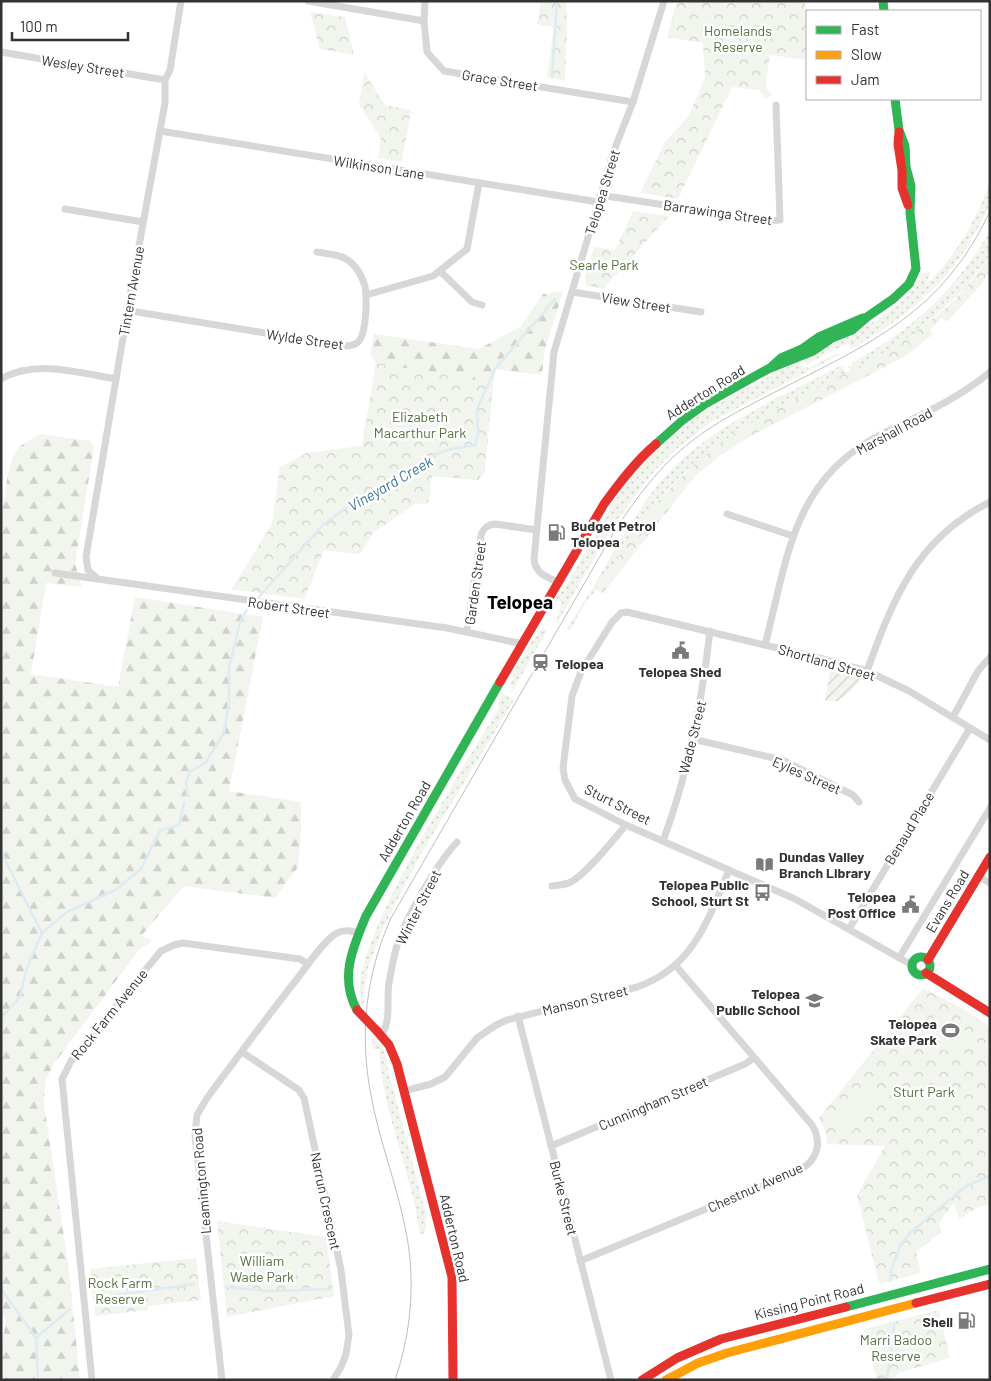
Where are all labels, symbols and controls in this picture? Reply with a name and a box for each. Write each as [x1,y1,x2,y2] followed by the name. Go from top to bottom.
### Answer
[12,10,129,42] scale bar
[806,10,981,100] legend
[20,17,58,35] text: 100 m
[851,20,879,38] text: Fast
[704,22,772,55] park label: Homelands Reserve
[851,45,882,63] text: Slow
[40,51,126,81] street label: Wesley Street
[461,66,539,94] street label: Grace Street
[851,70,880,88] text: Jam
[581,147,623,237] street label: Telopea Street
[332,151,426,183] street label: Wilkinson Lane
[662,196,774,228] street label: Barrawinga Street
[115,245,147,337] street label: Tintern Avenue
[570,256,638,273] park label: Searle Park
[600,288,672,316] street label: View Street
[265,325,345,353] street label: Wylde Street
[662,361,748,423] street label: Adderton Road
[853,404,935,458] street label: Marshall Road
[374,408,466,441] park label: Elizabeth Macarthur Park
[344,451,436,515] water label: Vineyard Creek
[571,517,656,550] place label: Budget Petrol Telopea
[547,523,567,543] fuel station icon: Budget Petrol Telopea
[461,540,489,626] street label: Garden Street
[487,590,553,613] district label: Telopea
[247,593,331,621] street label: Robert Street
[777,640,877,684] street label: Shortland Street
[670,641,690,661] public building icon: Telopea Shed
[531,653,551,673] station icon: Telopea
[555,655,604,672] place label: Telopea
[638,663,722,680] place label: Telopea Shed
[675,699,709,775] street label: Wade Street
[770,752,844,798] street label: Eyles Street
[374,778,434,864] street label: Adderton Road
[582,780,654,828] street label: Sturt Street
[881,788,937,868] street label: Benaud Place
[779,848,871,881] place label: Dundas Valley Branch Library
[755,854,775,874] library icon: Dundas Valley Branch Library
[392,867,444,947] street label: Winter Street
[922,867,972,935] street label: Evans Road
[652,876,749,909] place label: Telopea Public School, Sturt St
[753,882,773,902] bus stop icon: Telopea Public School, Sturt St
[828,888,896,921] place label: Telopea Post Office
[900,894,920,914] public building icon: Telopea Post Office
[67,965,151,1063] street label: Rock Farm Avenue
[540,981,630,1019] street label: Manson Street
[716,985,800,1018] place label: Telopea Public School
[804,991,824,1011] school or university icon: Telopea Public School
[870,1015,938,1048] place label: Telopea Skate Park
[941,1021,961,1041] sports icon: Telopea Skate Park
[596,1072,710,1134] street label: Cunningham Street
[893,1083,955,1100] park label: Sturt Park
[188,1127,214,1235] street label: Leamington Road
[307,1151,345,1251] street label: Narrun Crescent
[705,1158,805,1216] street label: Chestnut Avenue
[547,1159,581,1237] street label: Burke Street
[437,1192,473,1284] street label: Adderton Road
[230,1252,294,1285] park label: William Wade Park
[88,1274,152,1307] park label: Rock Farm Reserve
[752,1279,866,1323] street label: Kissing Point Road
[957,1311,977,1331] fuel station icon: Shell
[923,1313,953,1330] place label: Shell
[860,1331,932,1364] park label: Marri Badoo Reserve

